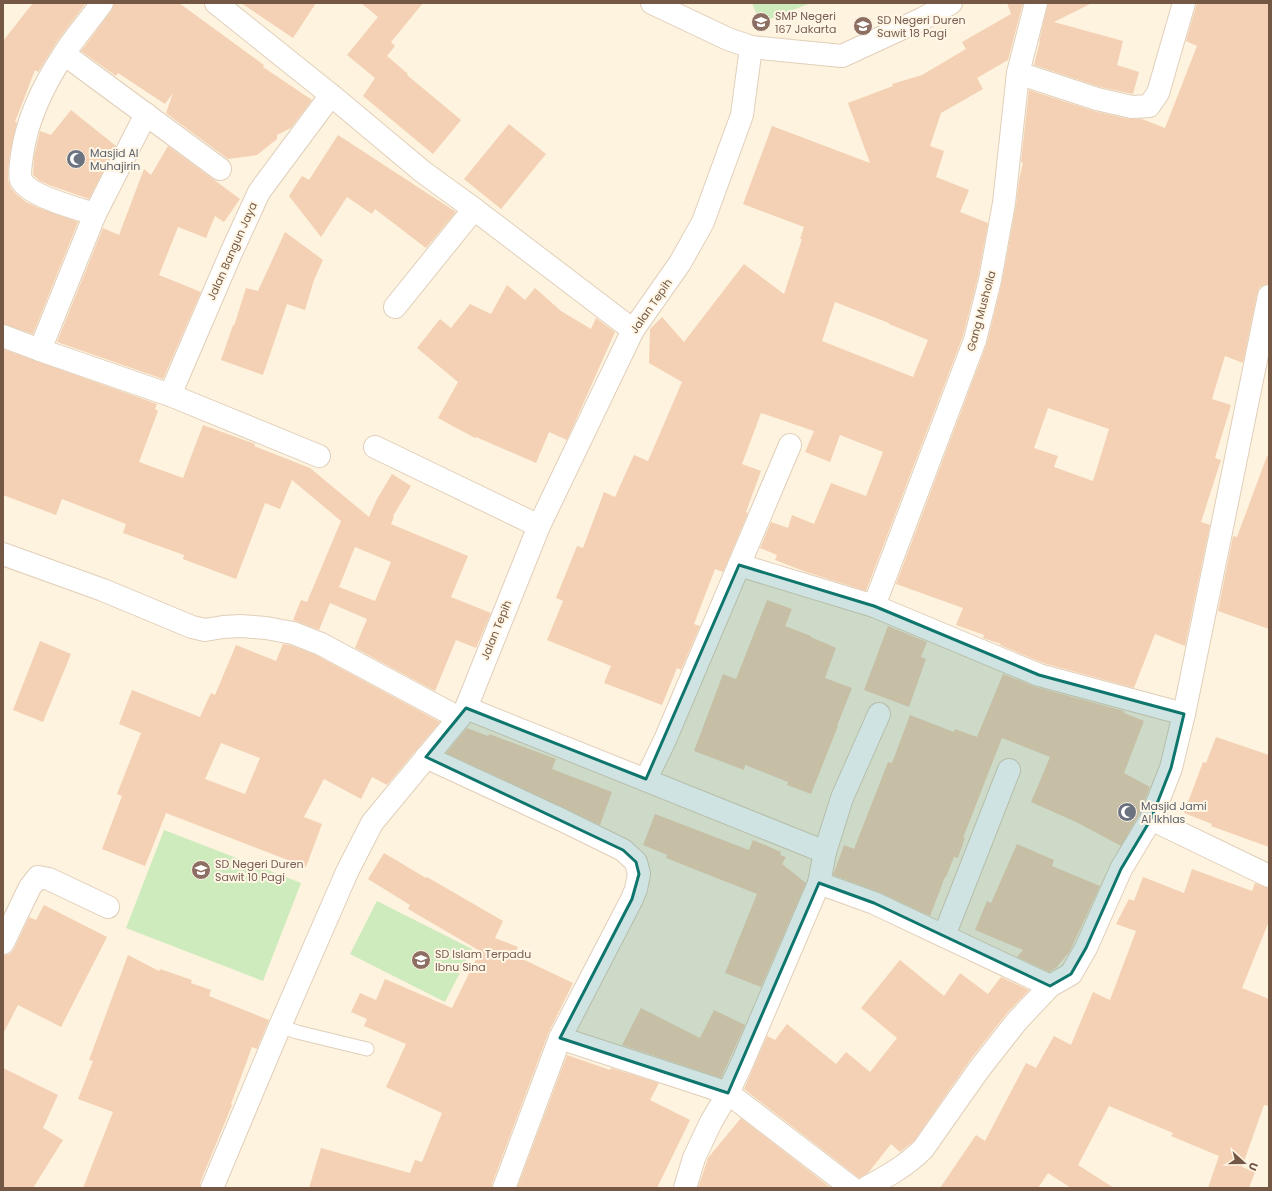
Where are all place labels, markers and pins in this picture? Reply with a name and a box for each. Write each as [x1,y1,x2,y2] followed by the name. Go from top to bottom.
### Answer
[775,8,836,37] place label: SMP Negeri 167 Jakarta
[750,11,772,33] school or university icon: SMP Negeri 167 Jakarta
[877,12,966,41] place label: SD Negeri Duren Sawit 18 Pagi
[852,15,874,37] school or university icon: SD Negeri Duren Sawit 18 Pagi
[90,145,140,174] place label: Masjid Al Muhajirin
[65,148,87,170] mosque icon: Masjid Al Muhajirin
[1141,798,1207,827] place label: Masjid Jami Al Ikhlas
[1116,801,1138,823] mosque icon: Masjid Jami Al Ikhlas
[215,856,304,885] place label: SD Negeri Duren Sawit 10 Pagi
[190,859,212,881] school or university icon: SD Negeri Duren Sawit 10 Pagi
[435,946,531,975] place label: SD Islam Terpadu Ibnu Sina
[410,949,432,971] school or university icon: SD Islam Terpadu Ibnu Sina

